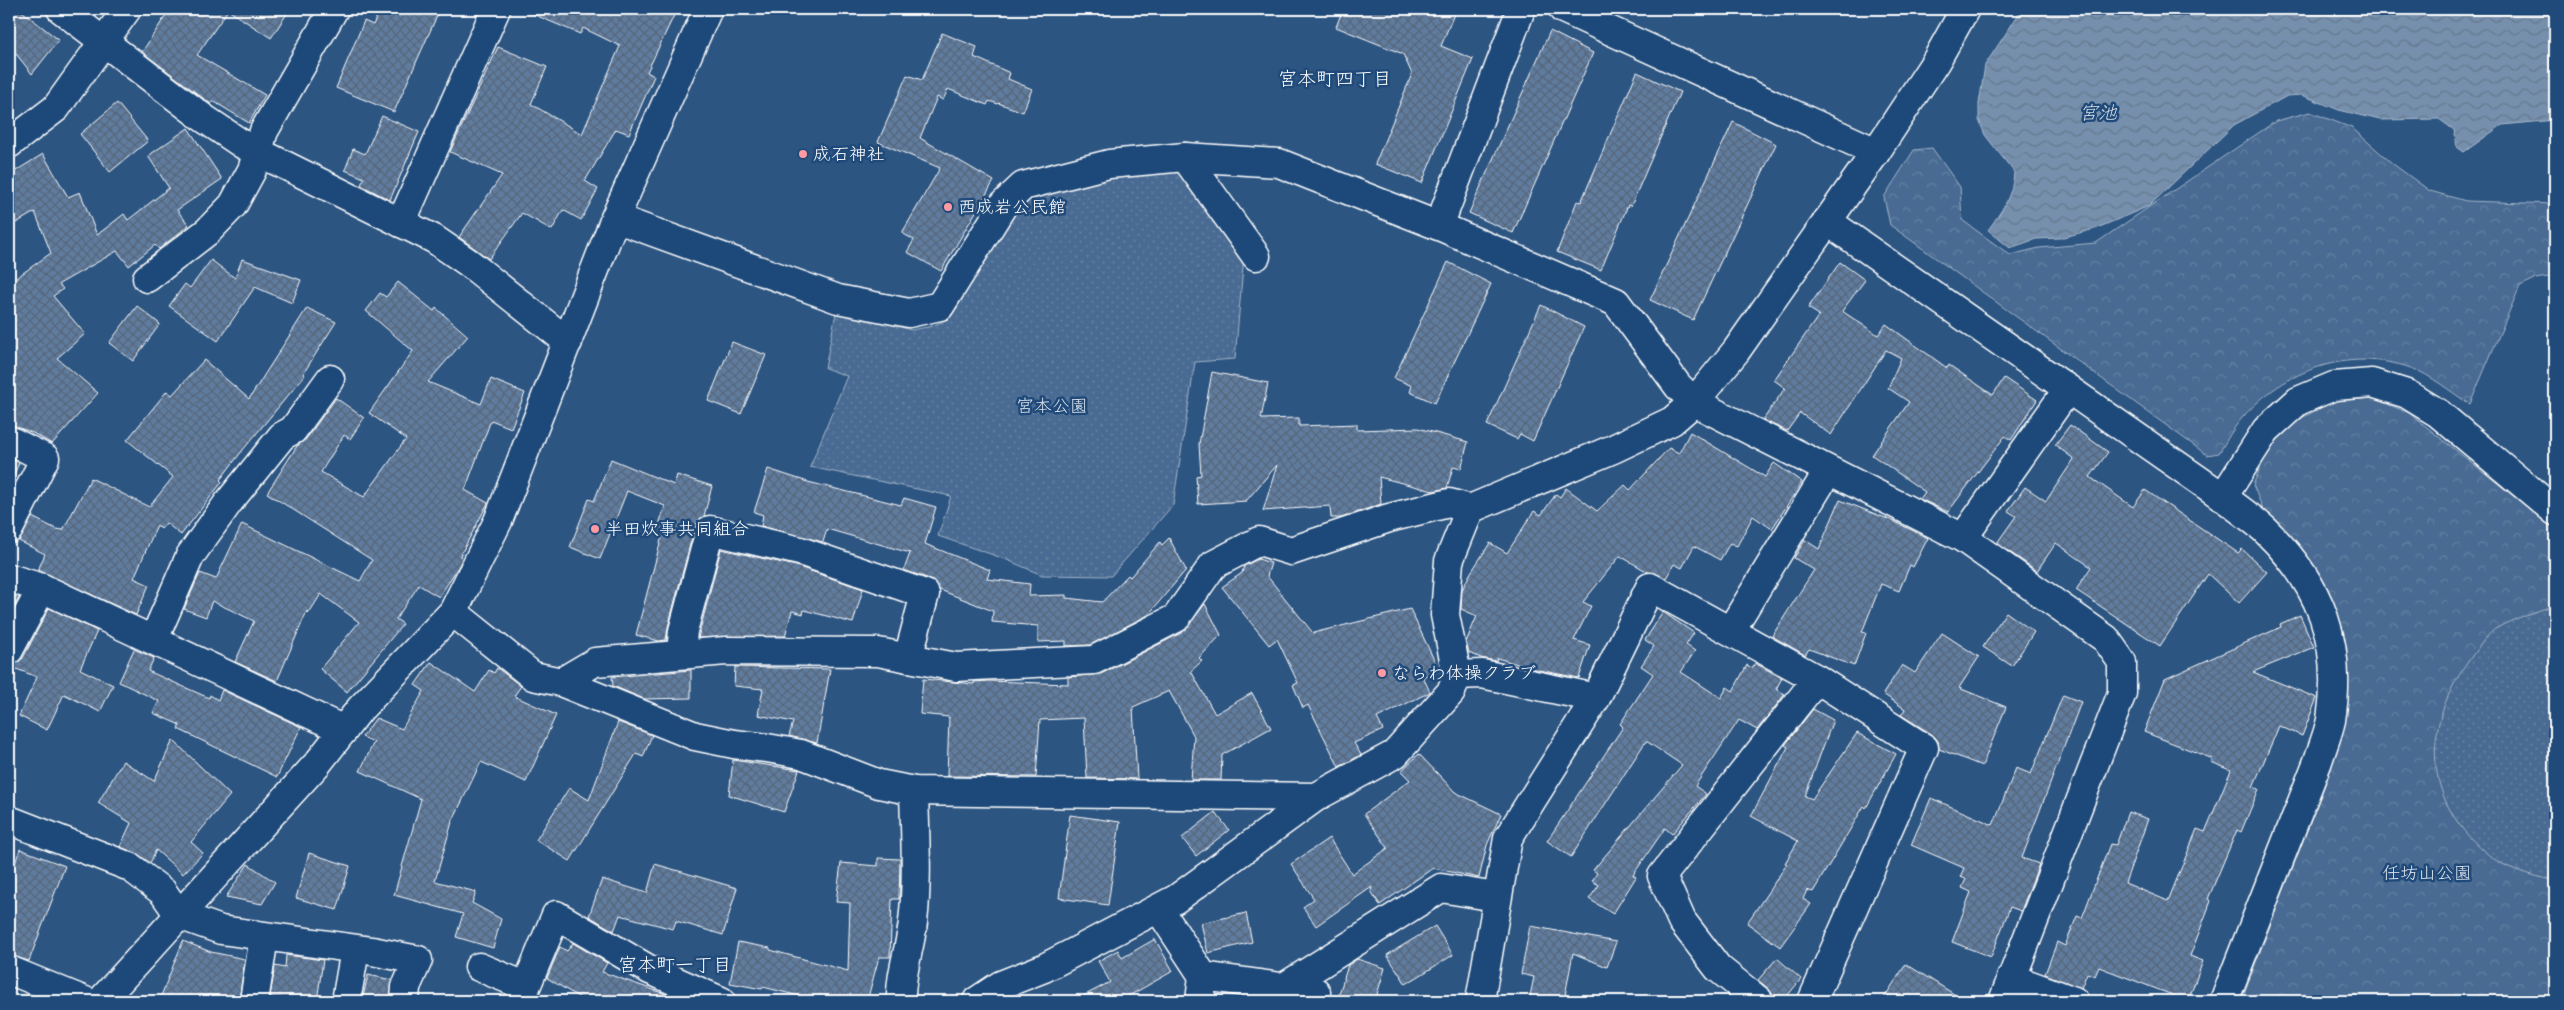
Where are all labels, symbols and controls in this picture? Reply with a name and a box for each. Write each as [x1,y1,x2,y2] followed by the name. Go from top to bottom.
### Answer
[1278,67,1392,90] district label: 宮本町四丁目
[2079,101,2118,124] water label: 宮池
[813,143,885,165] place label: 成石神社
[797,148,809,160] marker: 成石神社
[958,196,1066,218] place label: 西成岩公民館
[942,201,954,213] marker: 西成岩公民館
[1016,395,1088,417] park label: 宮本公園
[605,518,749,540] place label: 半田炊事共同組合
[589,523,601,535] marker: 半田炊事共同組合
[1392,662,1536,684] place label: ならわ体操クラブ
[1376,667,1388,679] marker: ならわ体操クラブ
[2382,862,2472,884] park label: 任坊山公園
[618,953,732,976] district label: 宮本町一丁目

